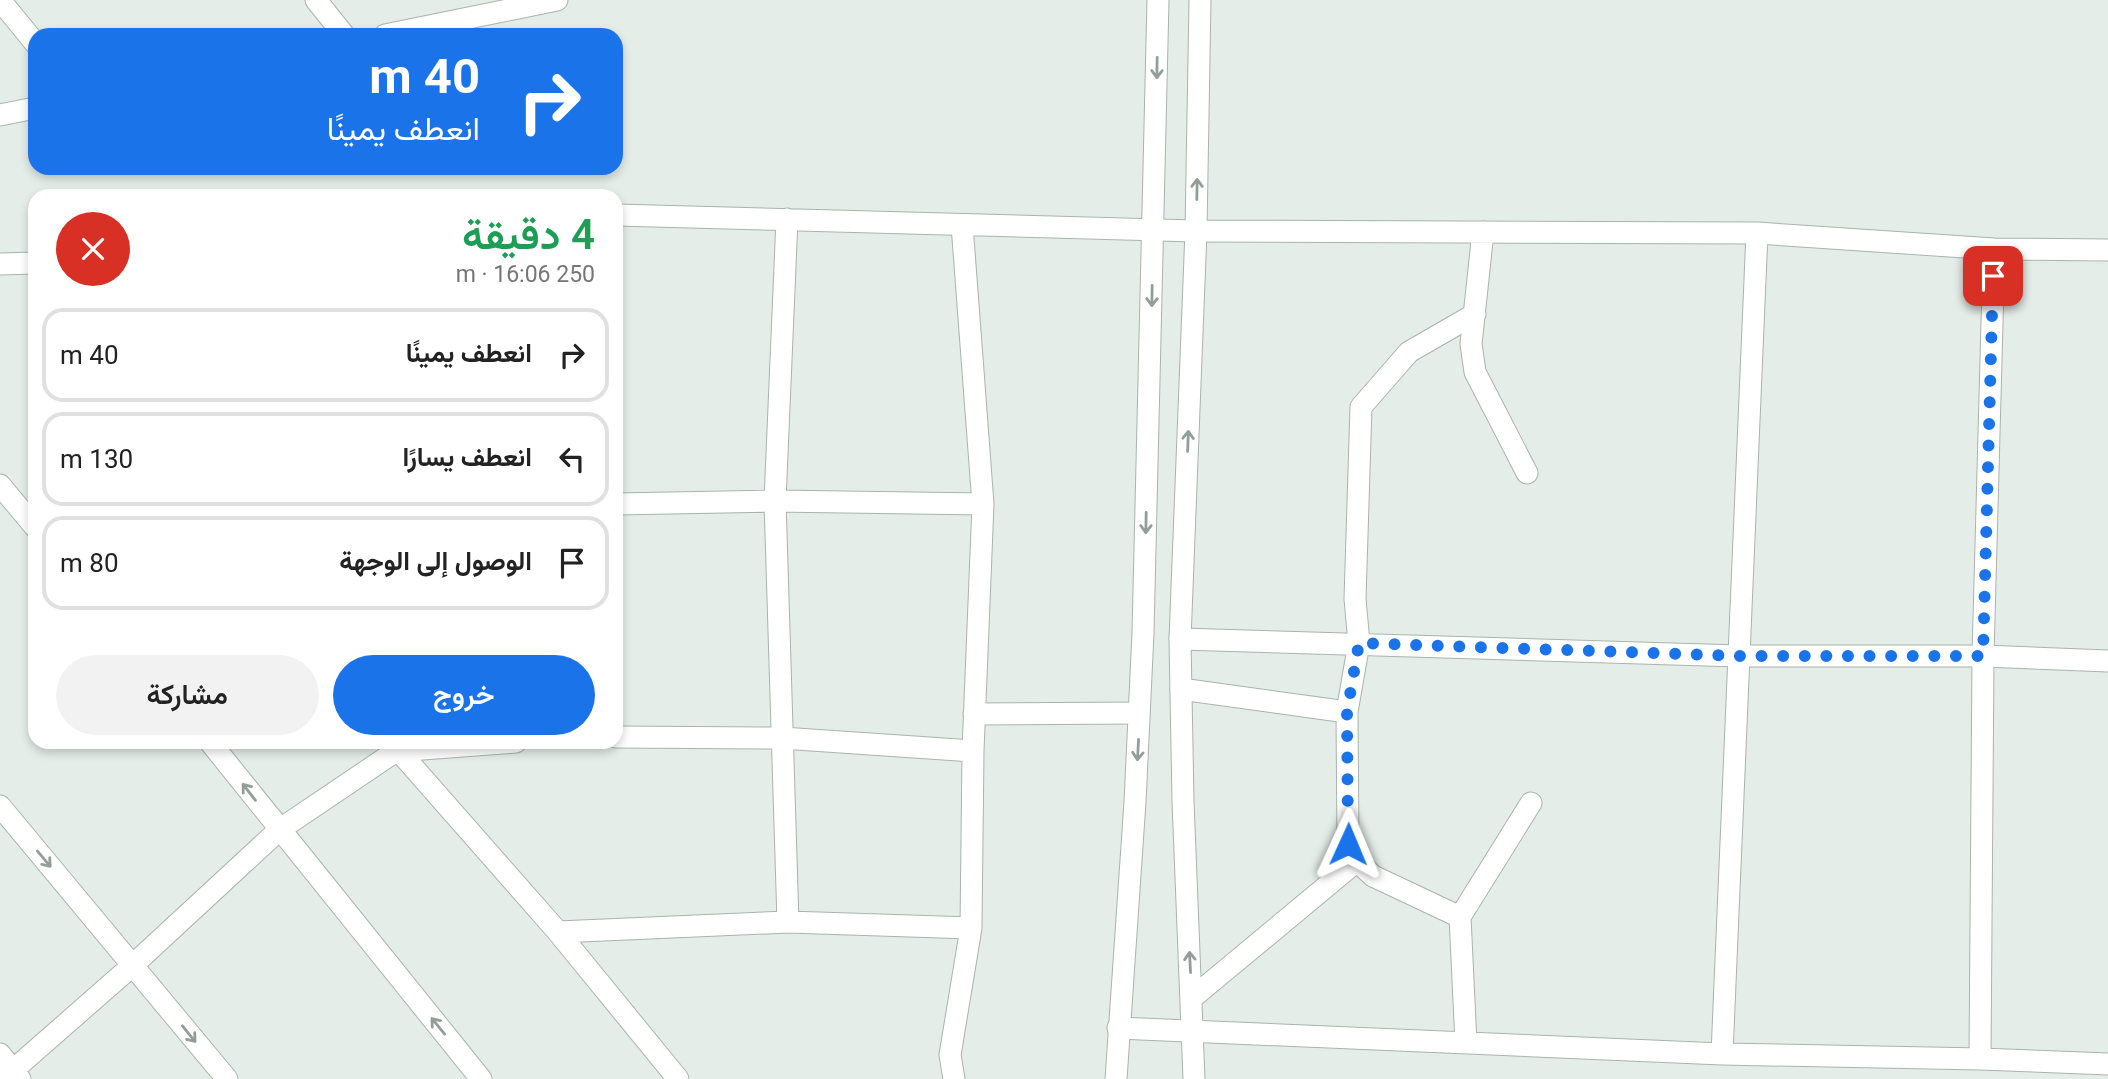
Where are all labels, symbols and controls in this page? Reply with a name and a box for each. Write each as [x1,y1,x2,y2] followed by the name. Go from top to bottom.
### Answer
[369,48,480,105] text: 40 m
[504,56,595,147] icon: right
[1150,56,1164,79] one-way arrow
[327,110,480,148] text: انعطف يمينًا
[1190,178,1204,201] one-way arrow
[462,210,595,259] text: 4 دقيقة
[56,212,130,286] button: close
[1963,246,2023,306] pin
[1974,257,2012,295] icon: arrive
[456,261,595,288] text: 250 m · 16:06
[1146,284,1159,307] one-way arrow
[553,336,591,374] icon: right
[406,338,532,368] text: انعطف يمينًا
[60,340,119,370] text: 40 m
[1181,429,1195,452] one-way arrow
[553,440,591,478] icon: left
[402,442,532,472] text: انعطف يسارًا
[60,444,133,474] text: 130 m
[1140,511,1153,534] one-way arrow
[553,544,591,582] icon: arrive
[339,546,532,576] text: الوصول إلى الوجهة
[60,548,119,578] text: 80 m
[56,655,319,735] button: مشاركة
[333,655,595,735] button: خروج
[1131,739,1144,762] one-way arrow
[241,783,256,801] one-way arrow
[1311,807,1385,881] position arrow
[36,849,52,867] one-way arrow
[1184,951,1197,974] one-way arrow
[430,1017,445,1035] one-way arrow
[182,1024,197,1042] one-way arrow

